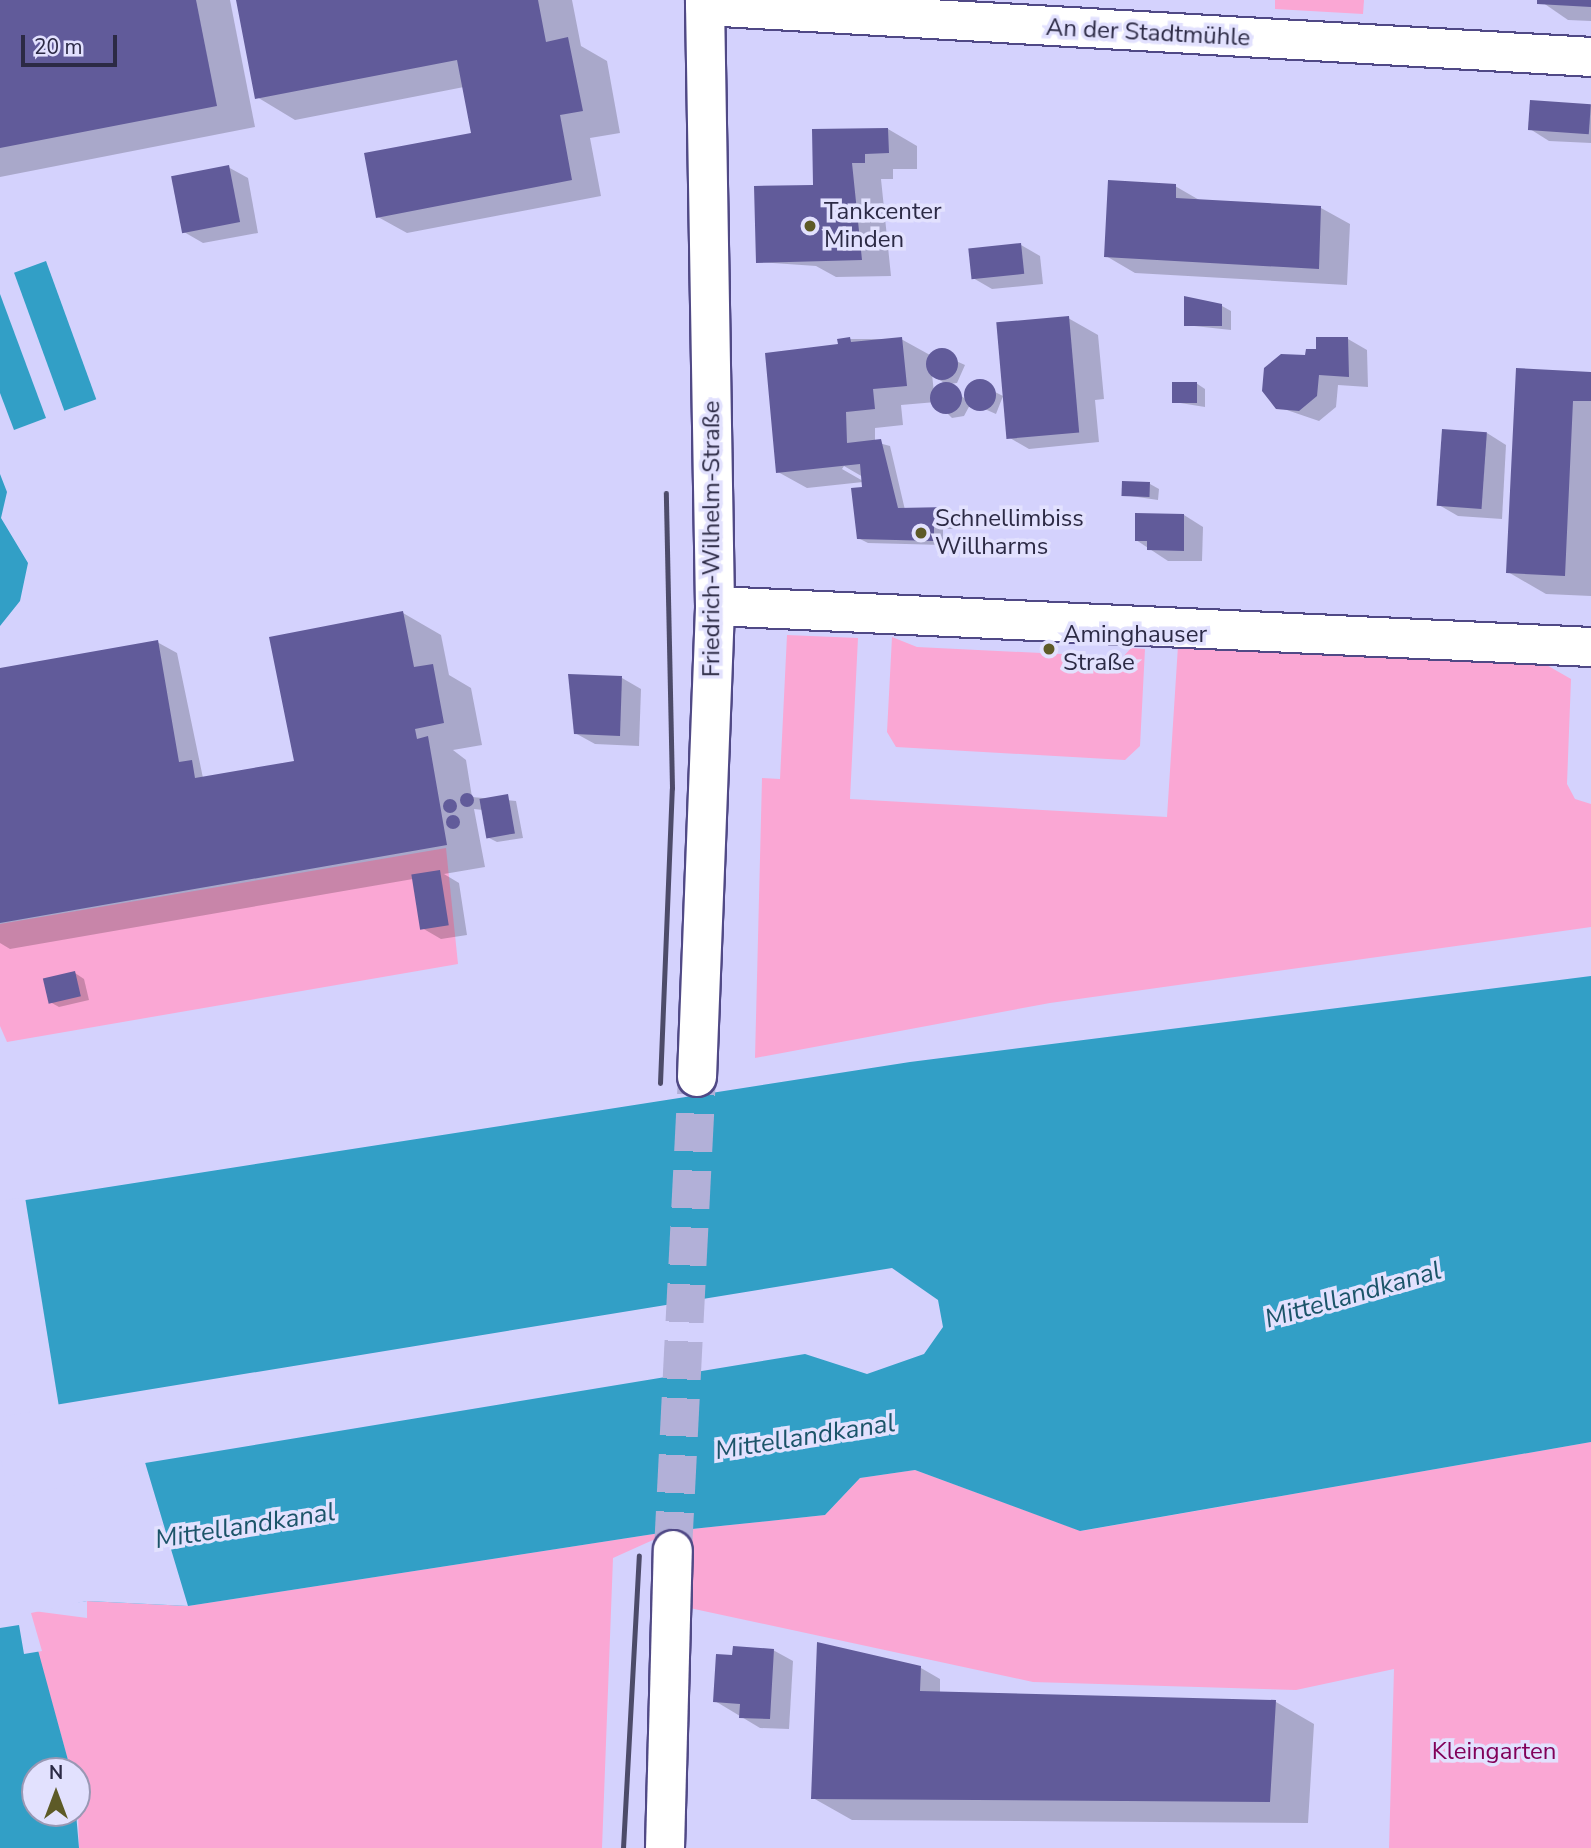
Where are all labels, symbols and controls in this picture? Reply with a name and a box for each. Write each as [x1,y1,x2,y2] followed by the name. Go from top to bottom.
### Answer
[1045,13,1251,53] street label: An der Stadtmühle
[24,21,121,65] scale bar
[34,33,83,61] text: 20 m
[824,198,942,254] place label: Tankcenter Minden
[802,218,818,234] marker: Tankcenter Minden
[698,401,726,677] street label: Friedrich-Wilhelm-Straße
[935,505,1084,561] place label: Schnellimbiss Willharms
[913,525,929,541] marker: Schnellimbiss Willharms
[1063,621,1207,677] place label: Aminghauser Straße
[1041,641,1057,657] marker: Aminghauser Straße
[1261,1255,1445,1335] water label: Mittellandkanal
[713,1407,897,1467] water label: Mittellandkanal
[153,1496,337,1556] water label: Mittellandkanal
[1432,1738,1556,1766] park label: Kleingarten
[21,1757,91,1827] north arrow
[49,1760,63,1786] text: N

